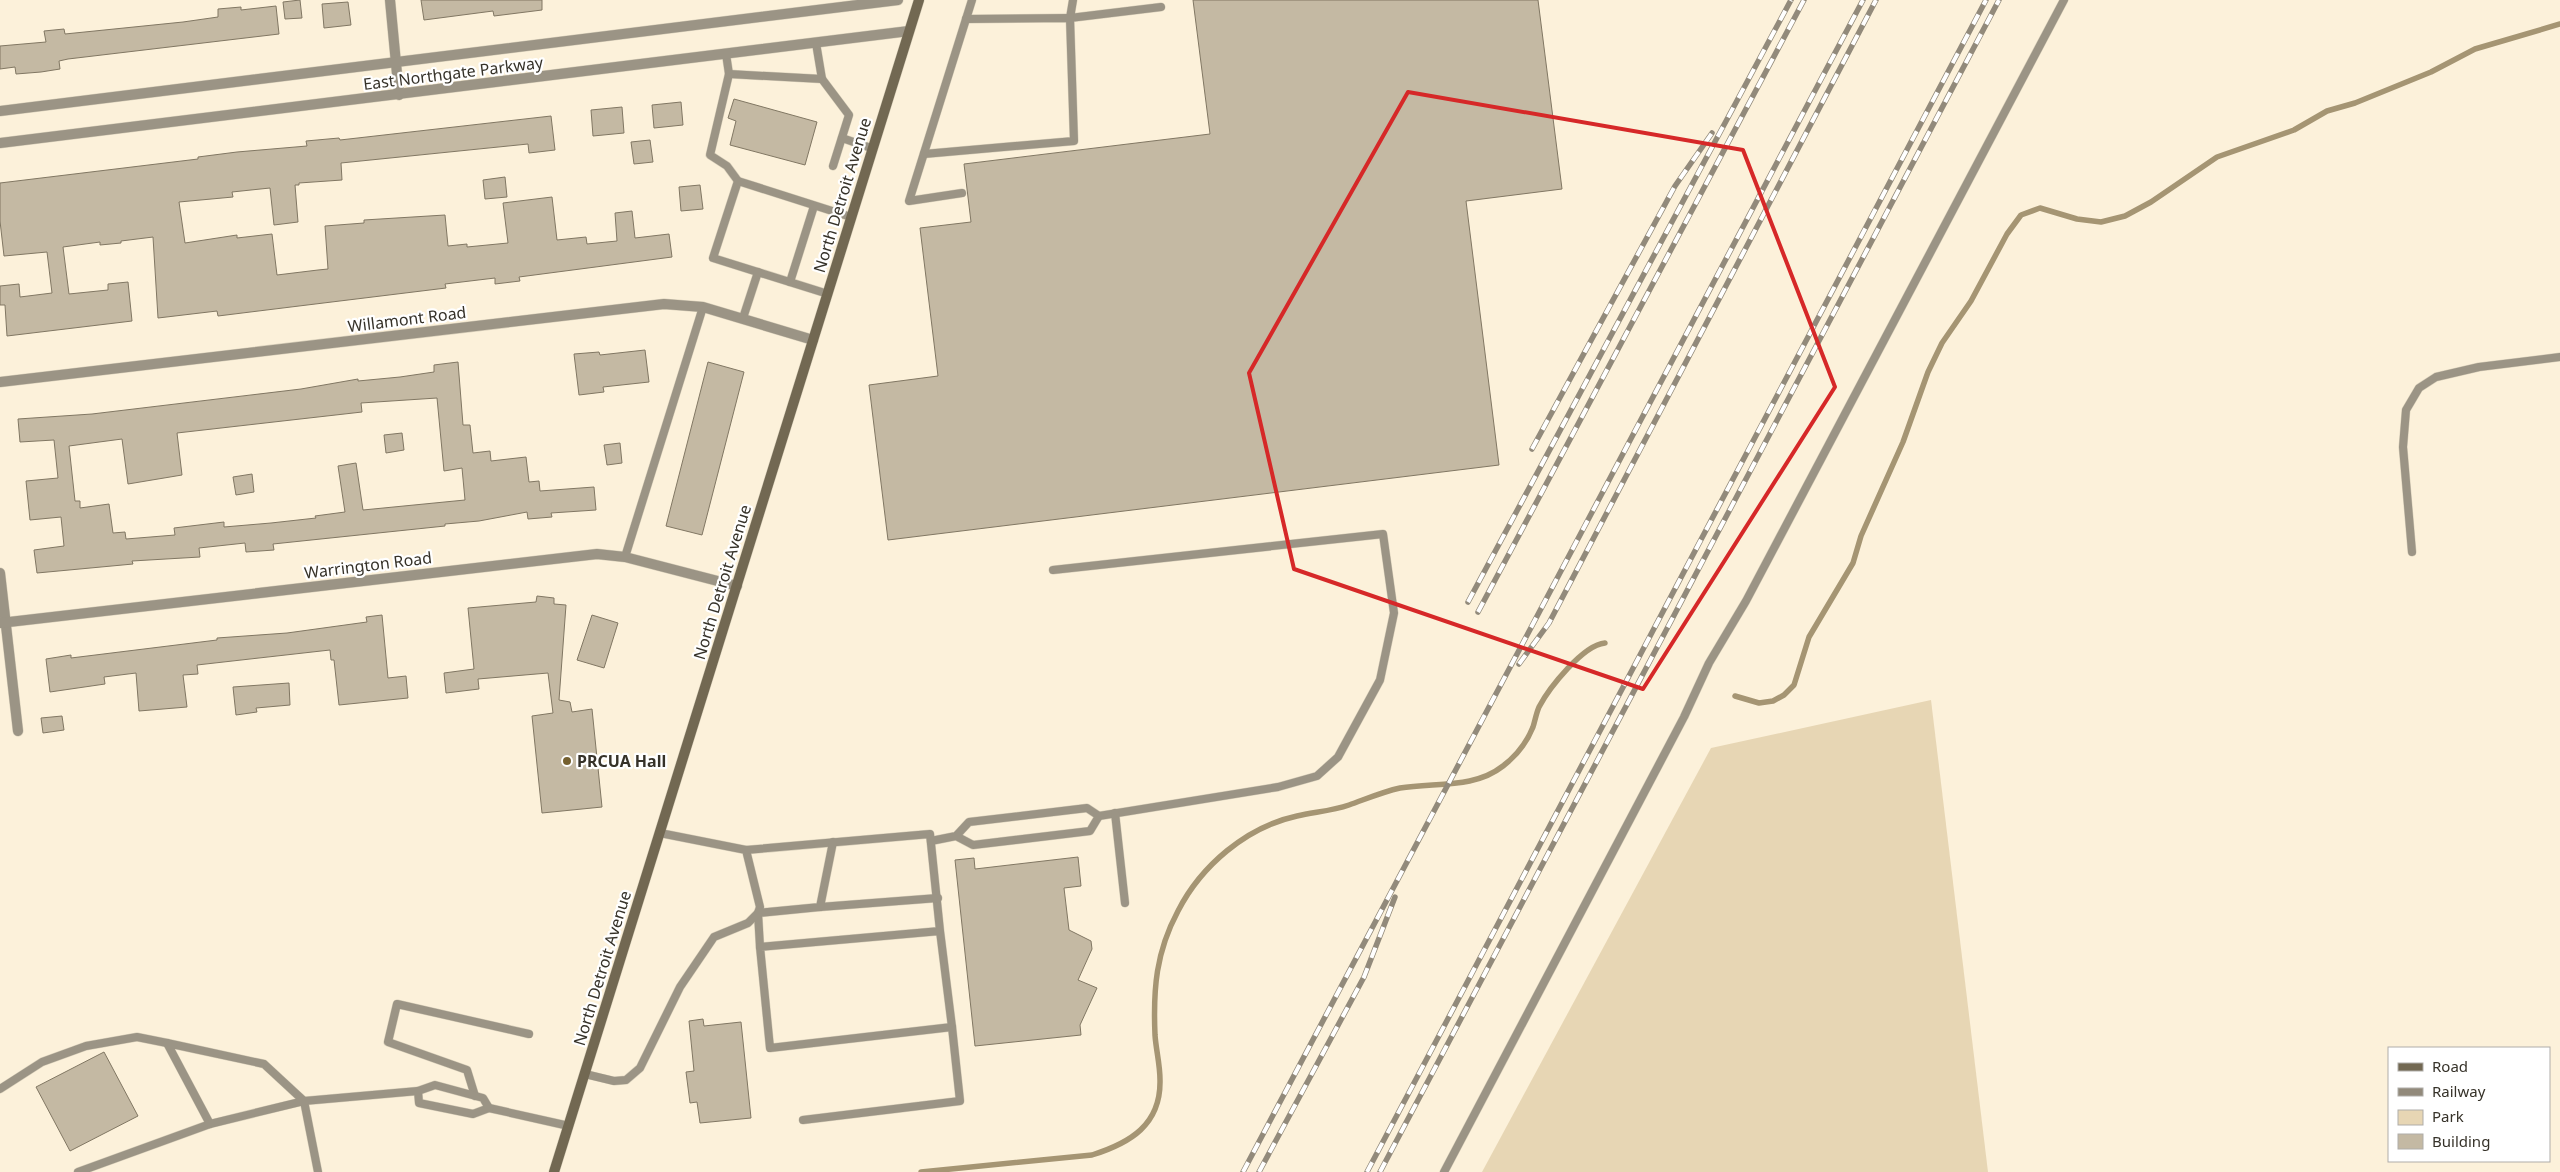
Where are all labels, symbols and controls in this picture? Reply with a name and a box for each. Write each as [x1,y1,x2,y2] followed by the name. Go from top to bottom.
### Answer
[362,51,545,95] street label: East Northgate Parkway
[808,115,876,275] street label: North Detroit Avenue
[347,301,467,337] street label: Willamont Road
[688,502,756,662] street label: North Detroit Avenue
[303,546,433,584] street label: Warrington Road
[577,750,666,772] place label: PRCUA Hall
[561,755,573,767] marker: PRCUA Hall
[568,888,636,1048] street label: North Detroit Avenue
[2388,1047,2550,1162] legend
[2432,1056,2468,1076] text: Road
[2432,1081,2486,1101] text: Railway
[2432,1106,2464,1126] text: Park
[2432,1131,2490,1151] text: Building

